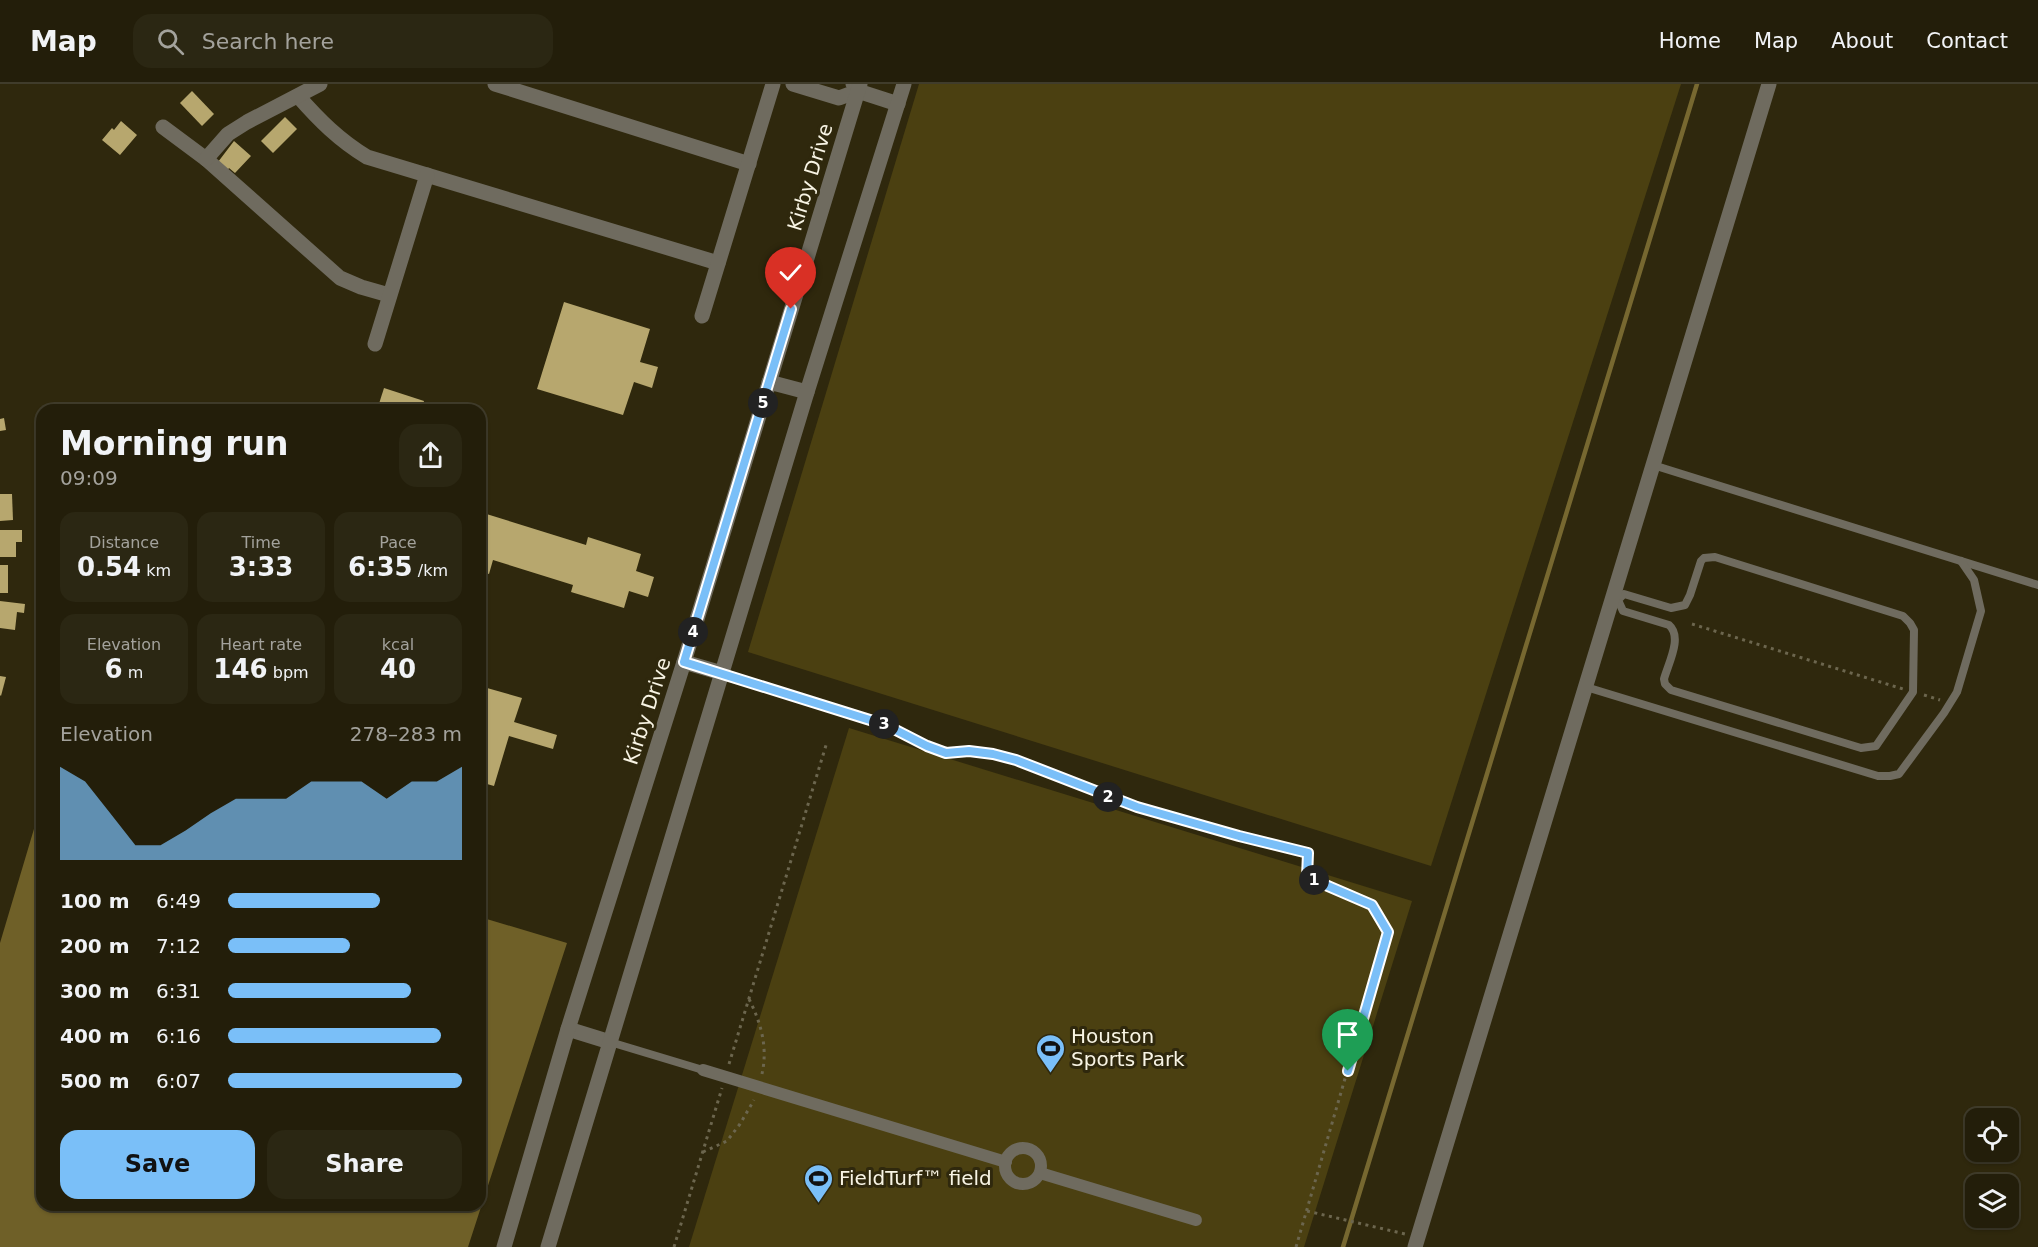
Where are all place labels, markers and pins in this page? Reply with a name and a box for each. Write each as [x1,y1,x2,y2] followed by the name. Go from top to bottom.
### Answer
[765,247,816,309] pin
[748,388,778,418] pin: 5
[678,617,708,647] pin: 4
[869,709,899,739] pin: 3
[1093,782,1123,812] pin: 2
[1299,865,1329,895] pin: 1
[1322,1009,1373,1071] pin
[1071,1024,1185,1071] place label: Houston Sports Park
[1034,1032,1066,1074] sports icon: Houston Sports Park
[802,1162,834,1204] sports icon: FieldTurf™ field
[839,1166,992,1190] place label: FieldTurf™ field

